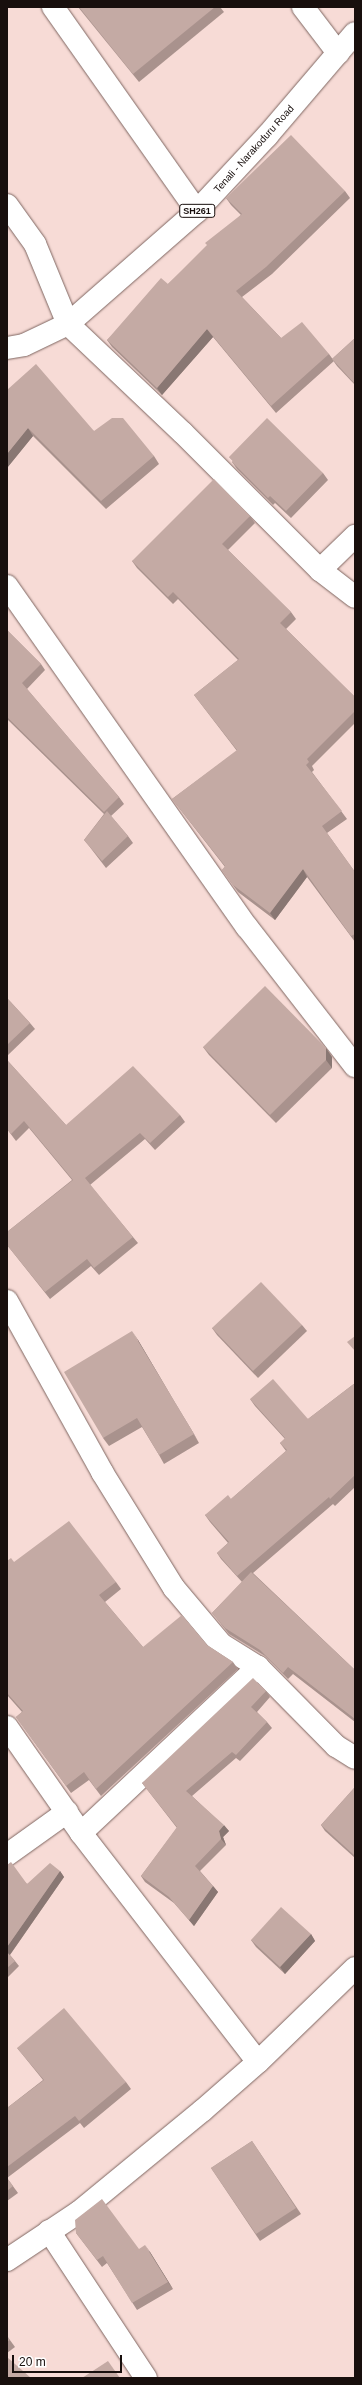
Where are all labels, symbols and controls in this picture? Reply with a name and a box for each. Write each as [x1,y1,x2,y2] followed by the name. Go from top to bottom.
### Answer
[211,103,297,195] street label: Tenali - Narakoduru Road
[179,204,215,218] road number: SH261
[14,2347,124,2373] scale bar
[19,2355,46,2369] text: 20 m

